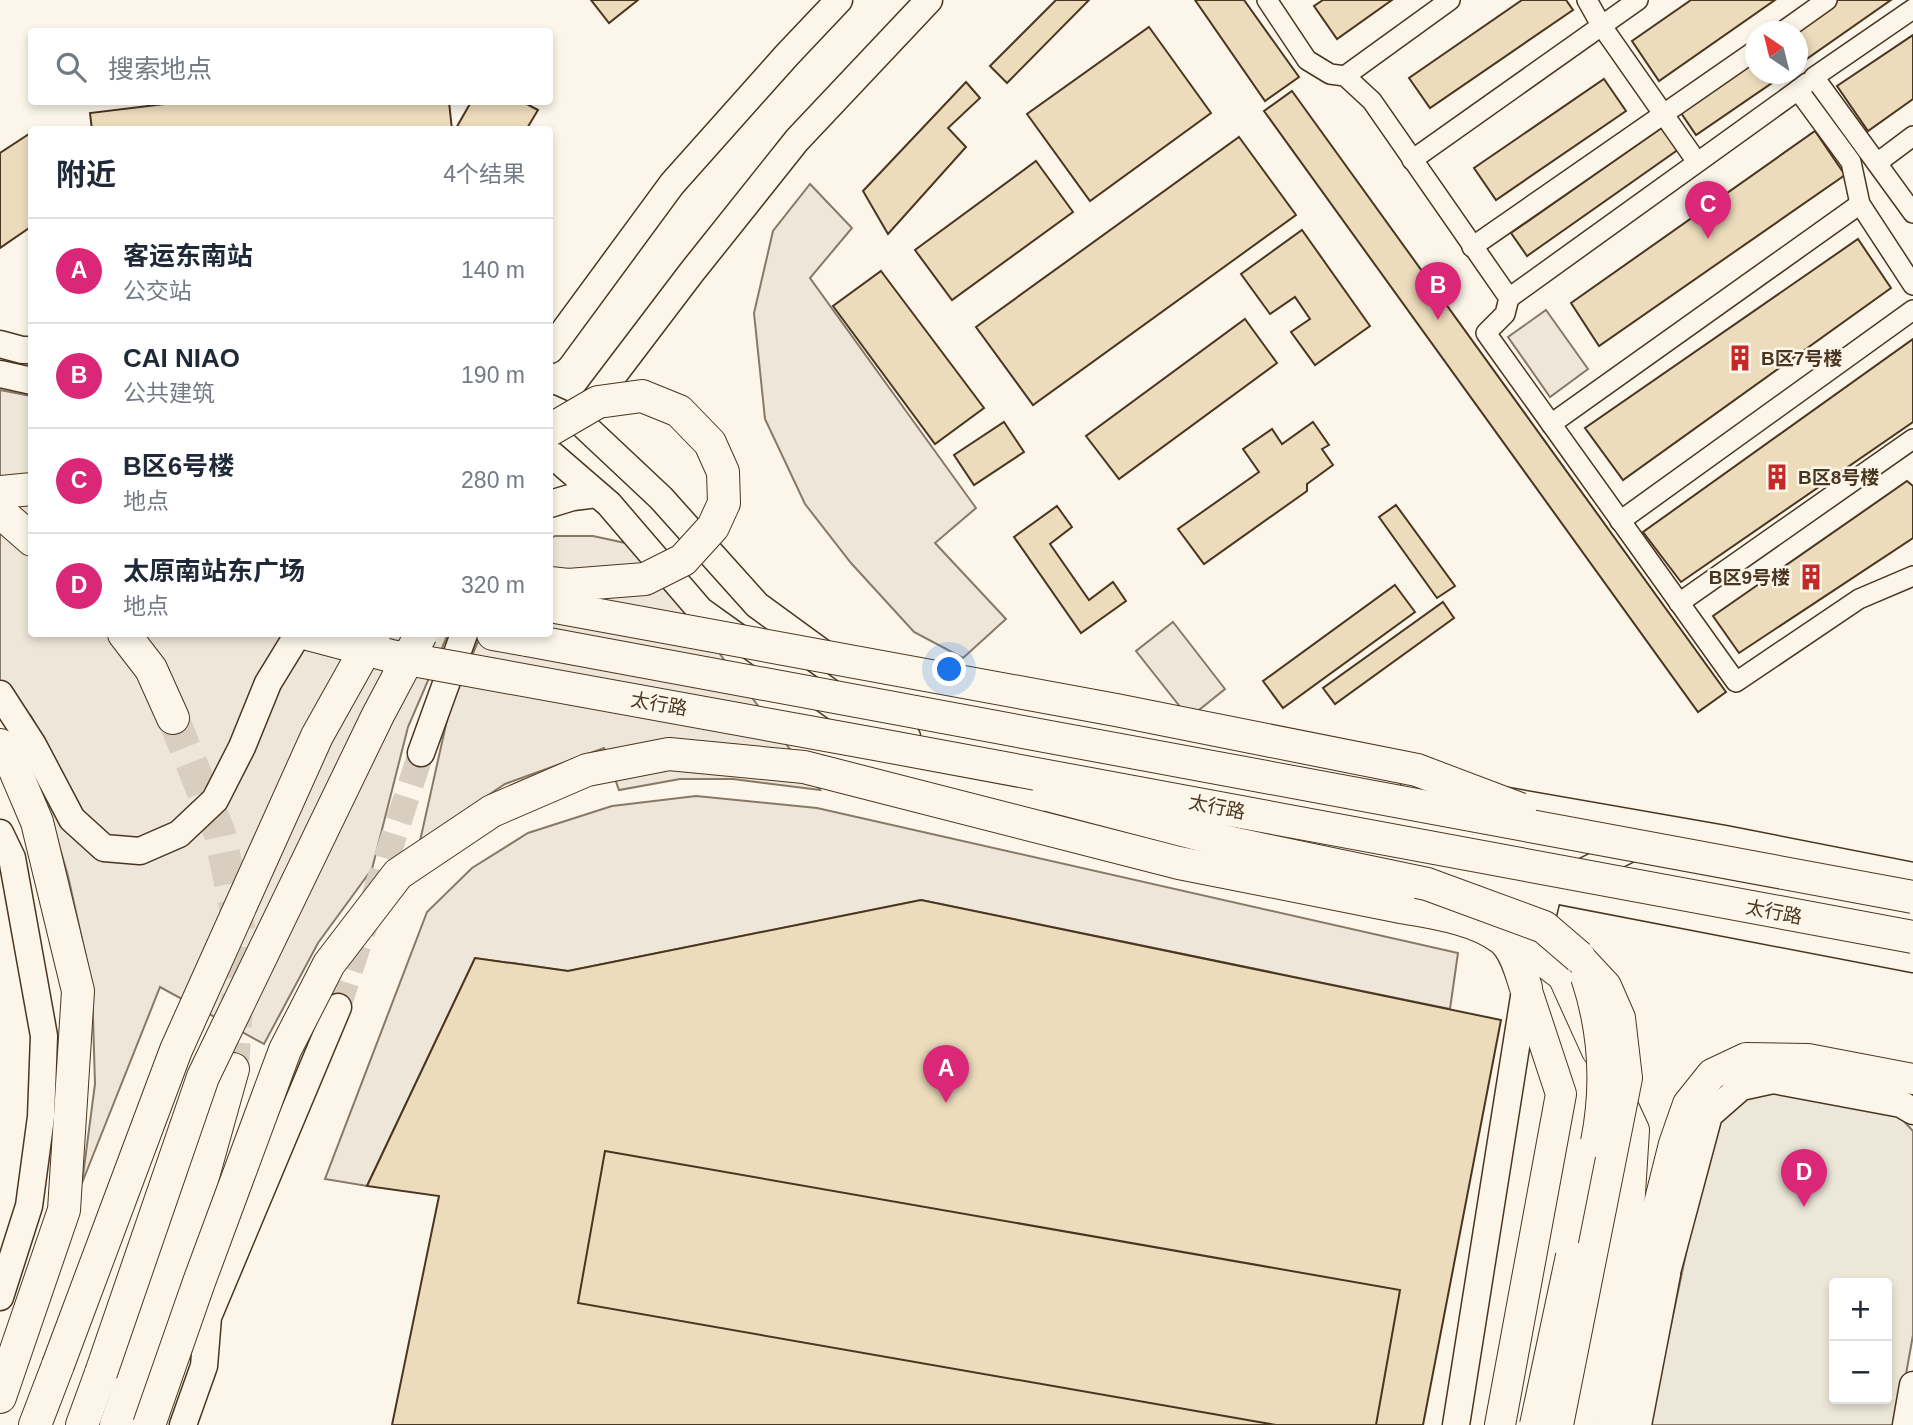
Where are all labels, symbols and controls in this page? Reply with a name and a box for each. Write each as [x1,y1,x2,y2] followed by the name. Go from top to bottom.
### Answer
[1745,21,1808,84] north arrow
[28,28,553,105] search box
[52,48,90,86] icon: search
[108,54,212,84] text: 搜索地点
[56,158,116,191] text: 附近
[443,161,525,187] text: 4个结果
[1685,181,1731,239] pin: C
[123,241,253,271] text: 客运东南站
[71,257,87,283] text: A
[461,257,525,283] text: 140 m
[1415,262,1461,320] pin: B
[123,278,192,304] text: 公交站
[123,343,240,373] text: CAI NIAO
[1725,343,1755,373] building icon: B区7号楼
[1761,348,1842,369] place label: B区7号楼
[71,362,87,388] text: B
[461,362,525,388] text: 190 m
[123,380,215,406] text: 公共建筑
[123,451,234,481] text: B区6号楼
[1762,462,1792,492] building icon: B区8号楼
[71,467,87,493] text: C
[461,467,525,493] text: 280 m
[1798,467,1879,488] place label: B区8号楼
[123,488,169,514] text: 地点
[123,556,305,586] text: 太原南站东广场
[1796,562,1826,592] building icon: B区9号楼
[1709,567,1790,588] place label: B区9号楼
[71,572,87,598] text: D
[461,572,525,598] text: 320 m
[123,593,169,619] text: 地点
[932,652,966,686] your location
[629,689,689,719] street label: 太行路
[1187,791,1247,823] street label: 太行路
[1744,896,1804,928] street label: 太行路
[923,1045,969,1103] pin: A
[1781,1149,1827,1207] pin: D
[1829,1278,1892,1404] map controls
[1829,1278,1892,1341] button: +
[1829,1341,1892,1404] button: −

